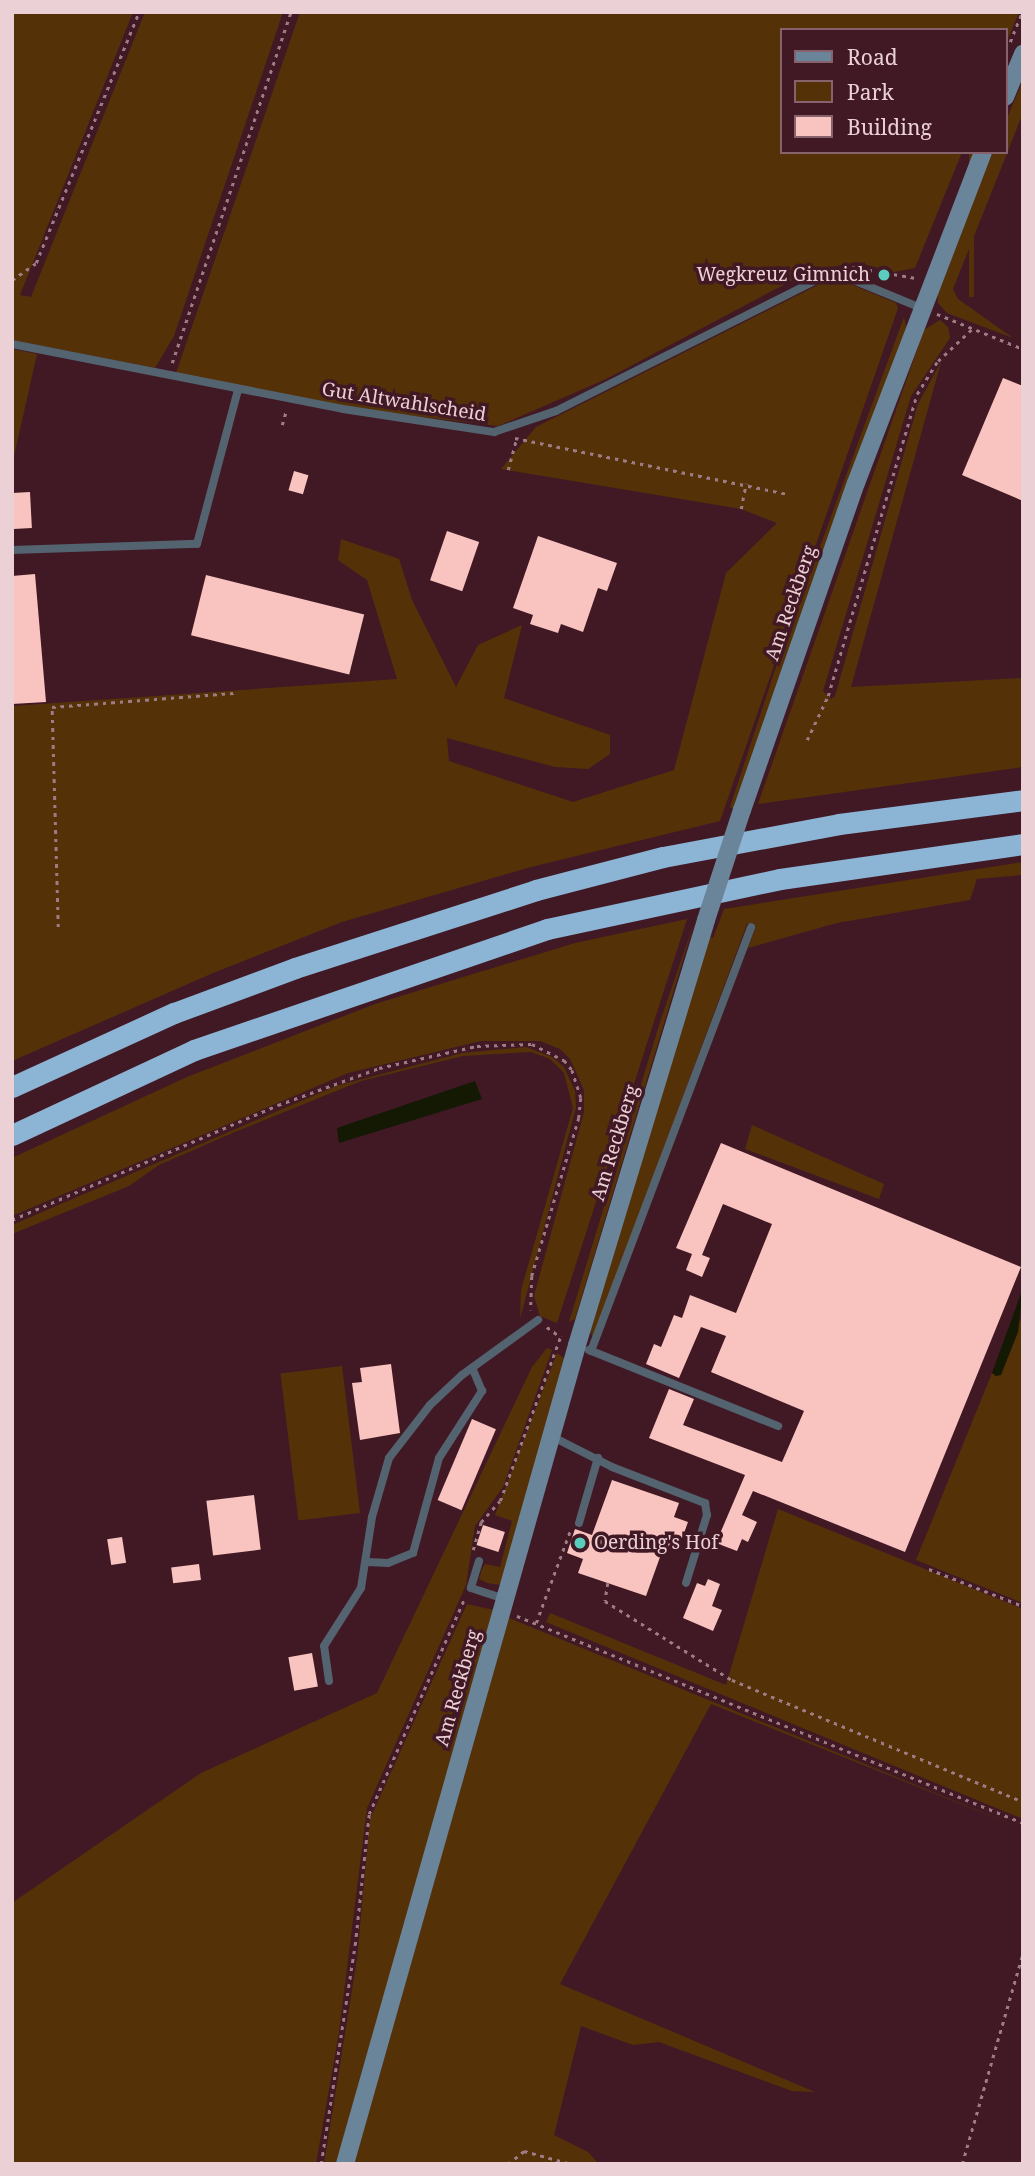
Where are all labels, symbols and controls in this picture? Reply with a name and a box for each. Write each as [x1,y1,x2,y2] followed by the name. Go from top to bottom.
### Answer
[780,28,1007,154] legend
[847,43,898,71] text: Road
[847,78,894,106] text: Park
[847,113,932,141] text: Building
[697,264,870,286] place label: Wegkreuz Gimnich
[876,267,892,283] marker: Wegkreuz Gimnich
[320,378,488,426] street label: Gut Altwahlscheid
[761,542,821,664] street label: Am Reckberg
[586,1082,644,1204] street label: Am Reckberg
[594,1532,718,1554] place label: Oerding's Hof
[572,1535,588,1551] marker: Oerding's Hof
[430,1627,486,1749] street label: Am Reckberg

